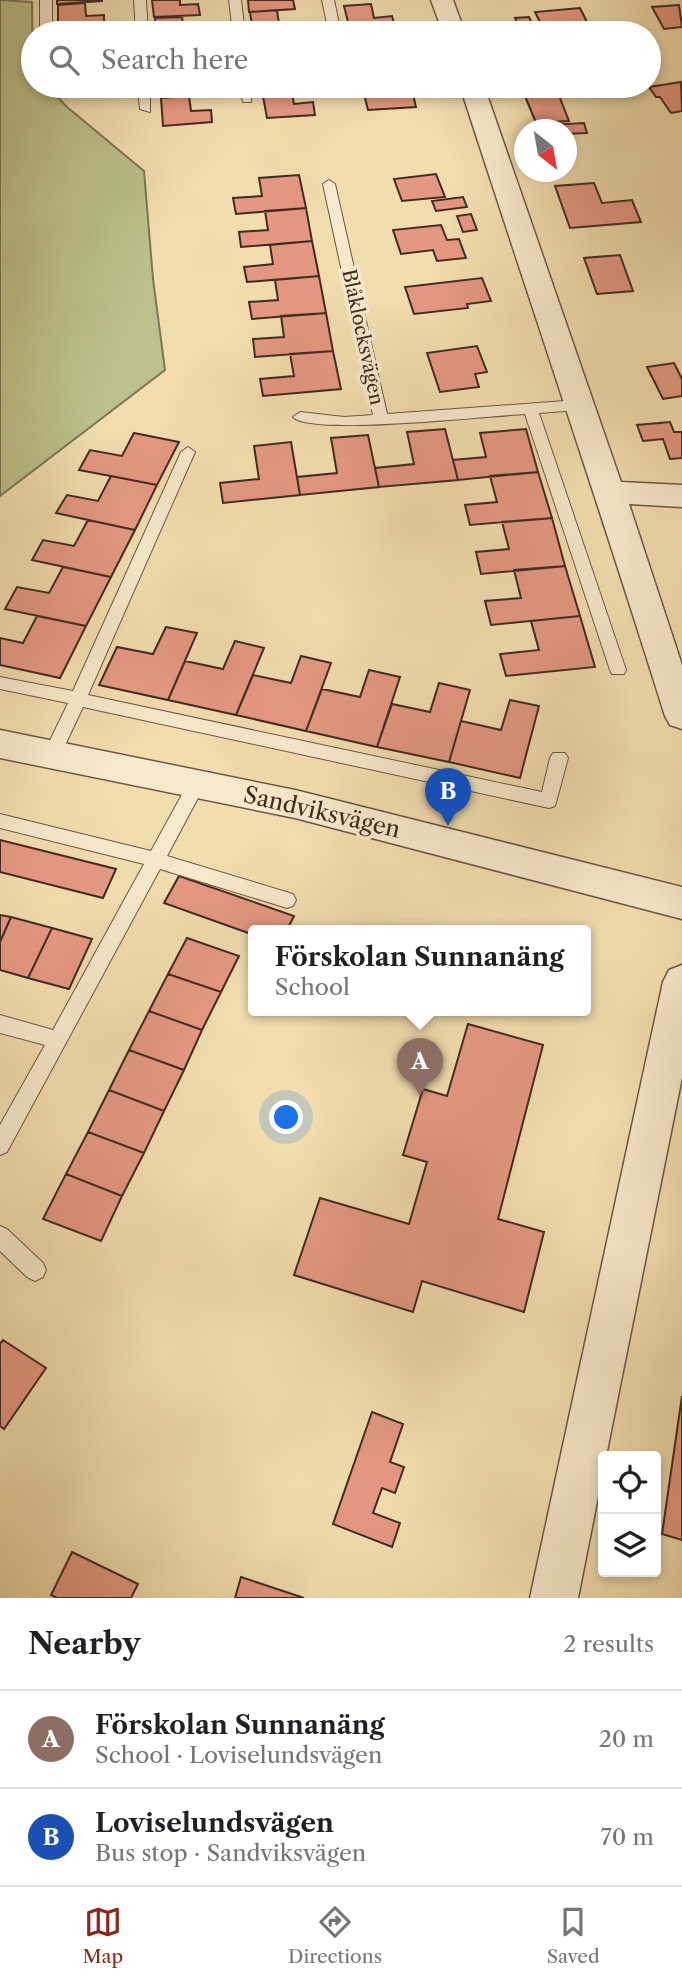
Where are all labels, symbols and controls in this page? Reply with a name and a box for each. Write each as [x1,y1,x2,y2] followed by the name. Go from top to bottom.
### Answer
[21,21,661,98] search box
[45,41,83,79] icon: search
[101,44,248,76] text: Search here
[514,119,577,182] north arrow
[337,267,389,407] street label: Blåklocksvägen
[425,768,471,826] pin: B
[241,780,403,844] street label: Sandviksvägen
[248,925,591,1016] popup
[275,941,564,973] text: Förskolan Sunnanäng
[275,973,350,1001] text: School
[397,1038,443,1096] pin: A
[269,1100,303,1134] your location
[598,1451,661,1577] map controls
[598,1451,661,1514] button: locate
[598,1514,661,1577] button: layers
[28,1625,141,1662] text: Nearby
[563,1630,654,1658] text: 2 results
[95,1709,385,1741] text: Förskolan Sunnanäng
[42,1725,60,1753] text: A
[599,1725,654,1753] text: 20 m
[95,1741,382,1769] text: School · Loviselundsvägen
[95,1807,334,1839] text: Loviselundsvägen
[42,1823,60,1851] text: B
[601,1823,654,1851] text: 70 m
[95,1839,366,1867] text: Bus stop · Sandviksvägen
[82,1903,123,1968] tab: Map
[288,1903,382,1968] tab: Directions
[547,1903,600,1968] tab: Saved

